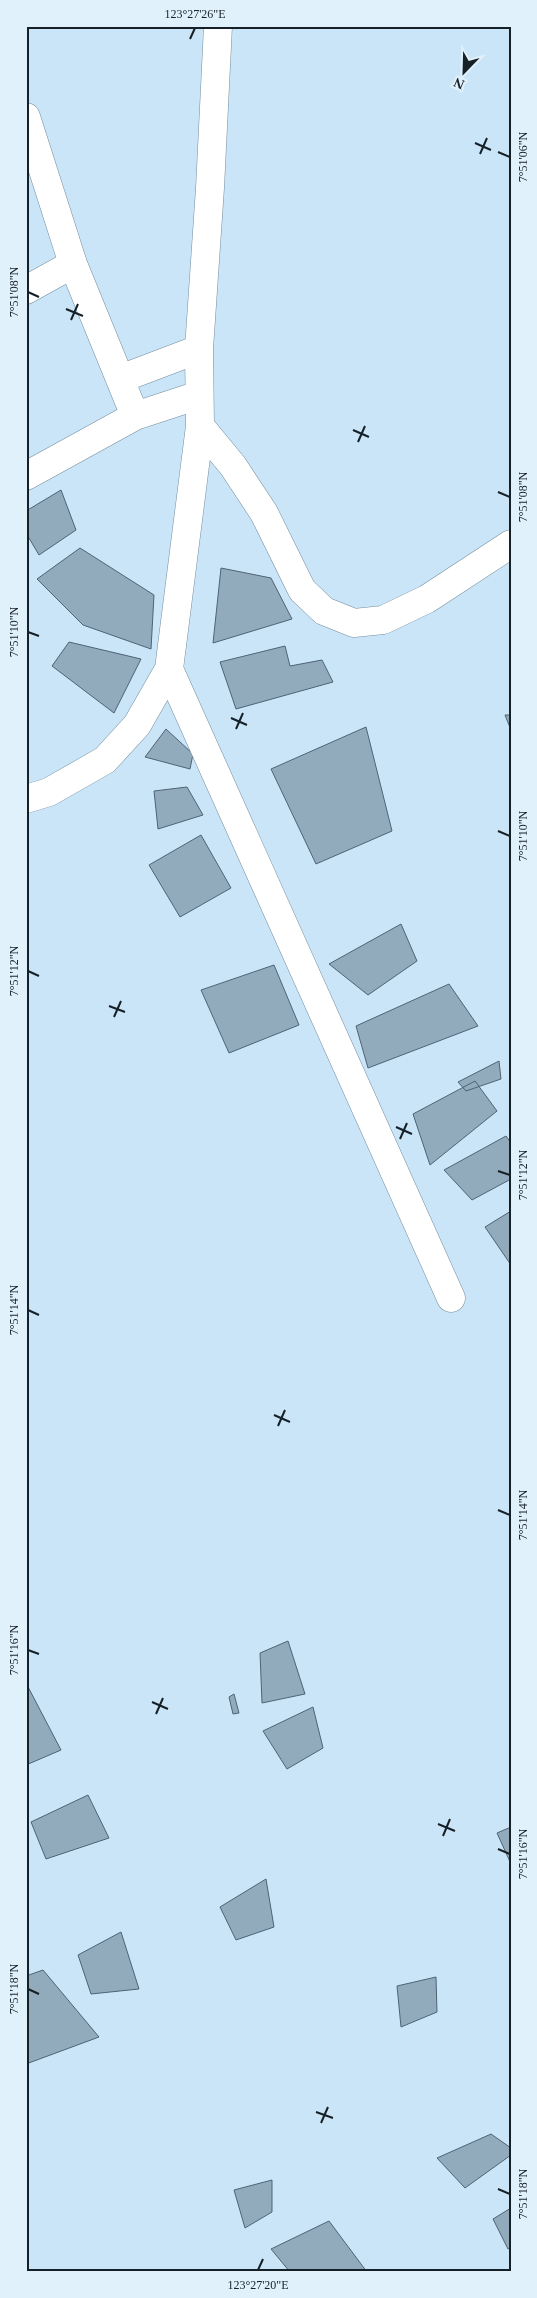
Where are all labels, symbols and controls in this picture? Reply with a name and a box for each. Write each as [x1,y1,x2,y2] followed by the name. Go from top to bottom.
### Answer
[164,7,226,21] text: 123°27'26"E
[440,48,490,98] north arrow
[452,75,467,92] text: N
[516,131,530,182] text: 7°51'06"N
[7,266,21,317] text: 7°51'08"N
[516,471,530,522] text: 7°51'08"N
[7,606,21,657] text: 7°51'10"N
[516,810,530,861] text: 7°51'10"N
[7,945,21,996] text: 7°51'12"N
[516,1149,530,1200] text: 7°51'12"N
[7,1284,21,1335] text: 7°51'14"N
[516,1489,530,1540] text: 7°51'14"N
[7,1624,21,1675] text: 7°51'16"N
[516,1828,530,1879] text: 7°51'16"N
[7,1963,21,2014] text: 7°51'18"N
[516,2168,530,2219] text: 7°51'18"N
[227,2278,289,2292] text: 123°27'20"E

